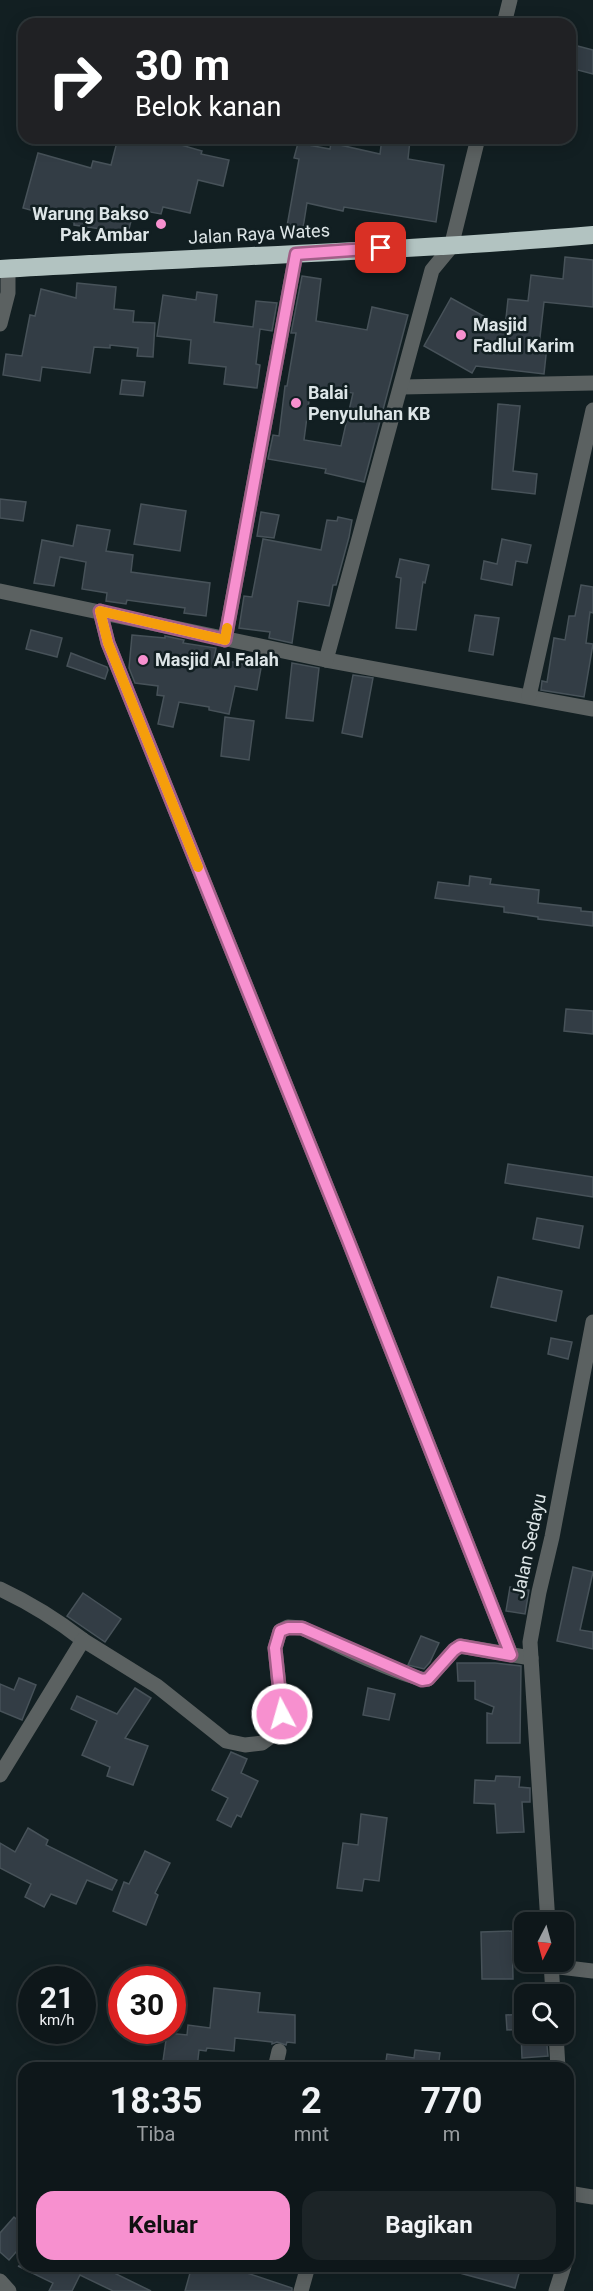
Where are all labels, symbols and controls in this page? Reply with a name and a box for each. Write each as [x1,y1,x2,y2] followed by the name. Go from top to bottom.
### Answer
[135,41,230,90] text: 30 m
[36,42,114,120] icon: right
[135,91,281,123] text: Belok kanan
[32,203,149,245] place label: Warung Bakso Pak Ambar
[154,217,168,231] marker: Warung Bakso Pak Ambar
[188,219,330,248] street label: Jalan Raya Wates
[355,222,406,273] pin
[364,231,397,264] icon: arrive
[473,314,574,356] place label: Masjid Fadlul Karim
[454,328,468,342] marker: Masjid Fadlul Karim
[308,382,431,424] place label: Balai Penyuluhan KB
[289,396,303,410] marker: Balai Penyuluhan KB
[155,649,279,670] place label: Masjid Al Falah
[136,653,150,667] marker: Masjid Al Falah
[507,1491,550,1600] street label: Jalan Sedayu
[250,1682,314,1746] position arrow
[514,1912,574,1972] north arrow
[514,1912,574,2044] map controls
[108,1966,186,2044] speed limit sign: 30
[40,1980,74,2015] text: 21
[514,1984,574,2044] button: search
[39,2011,75,2029] text: km/h
[110,2080,202,2122] text: 18:35
[301,2080,322,2122] text: 2
[421,2080,482,2122] text: 770
[136,2122,175,2146] text: Tiba
[294,2122,329,2146] text: mnt
[443,2122,460,2146] text: m
[36,2191,290,2260] button: Keluar
[302,2191,556,2260] button: Bagikan

